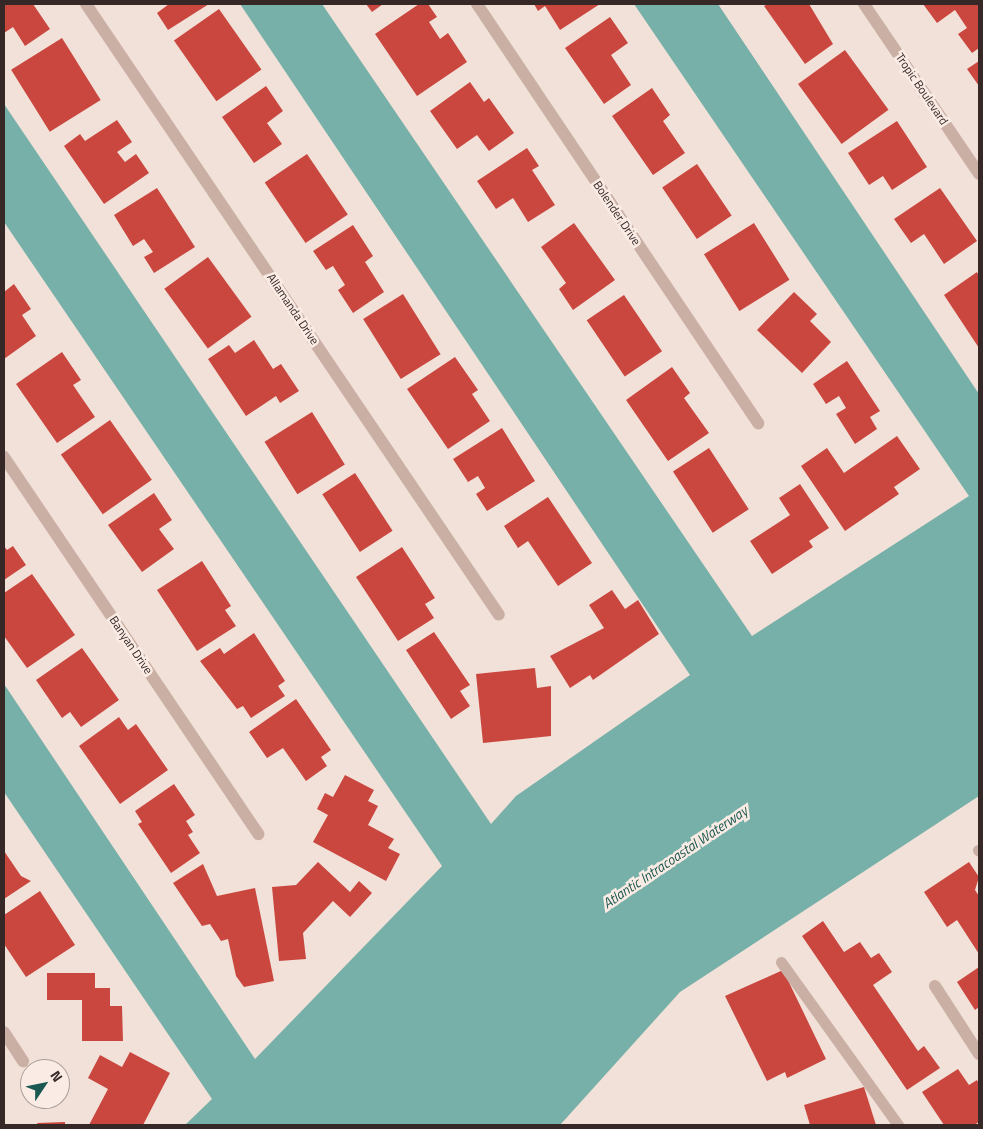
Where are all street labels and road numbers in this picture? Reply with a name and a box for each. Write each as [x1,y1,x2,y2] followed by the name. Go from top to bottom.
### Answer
[893,50,951,128] street label: Tropic Boulevard
[590,178,644,248] street label: Bolender Drive
[264,271,322,347] street label: Allamanda Drive
[106,613,156,677] street label: Banyan Drive

